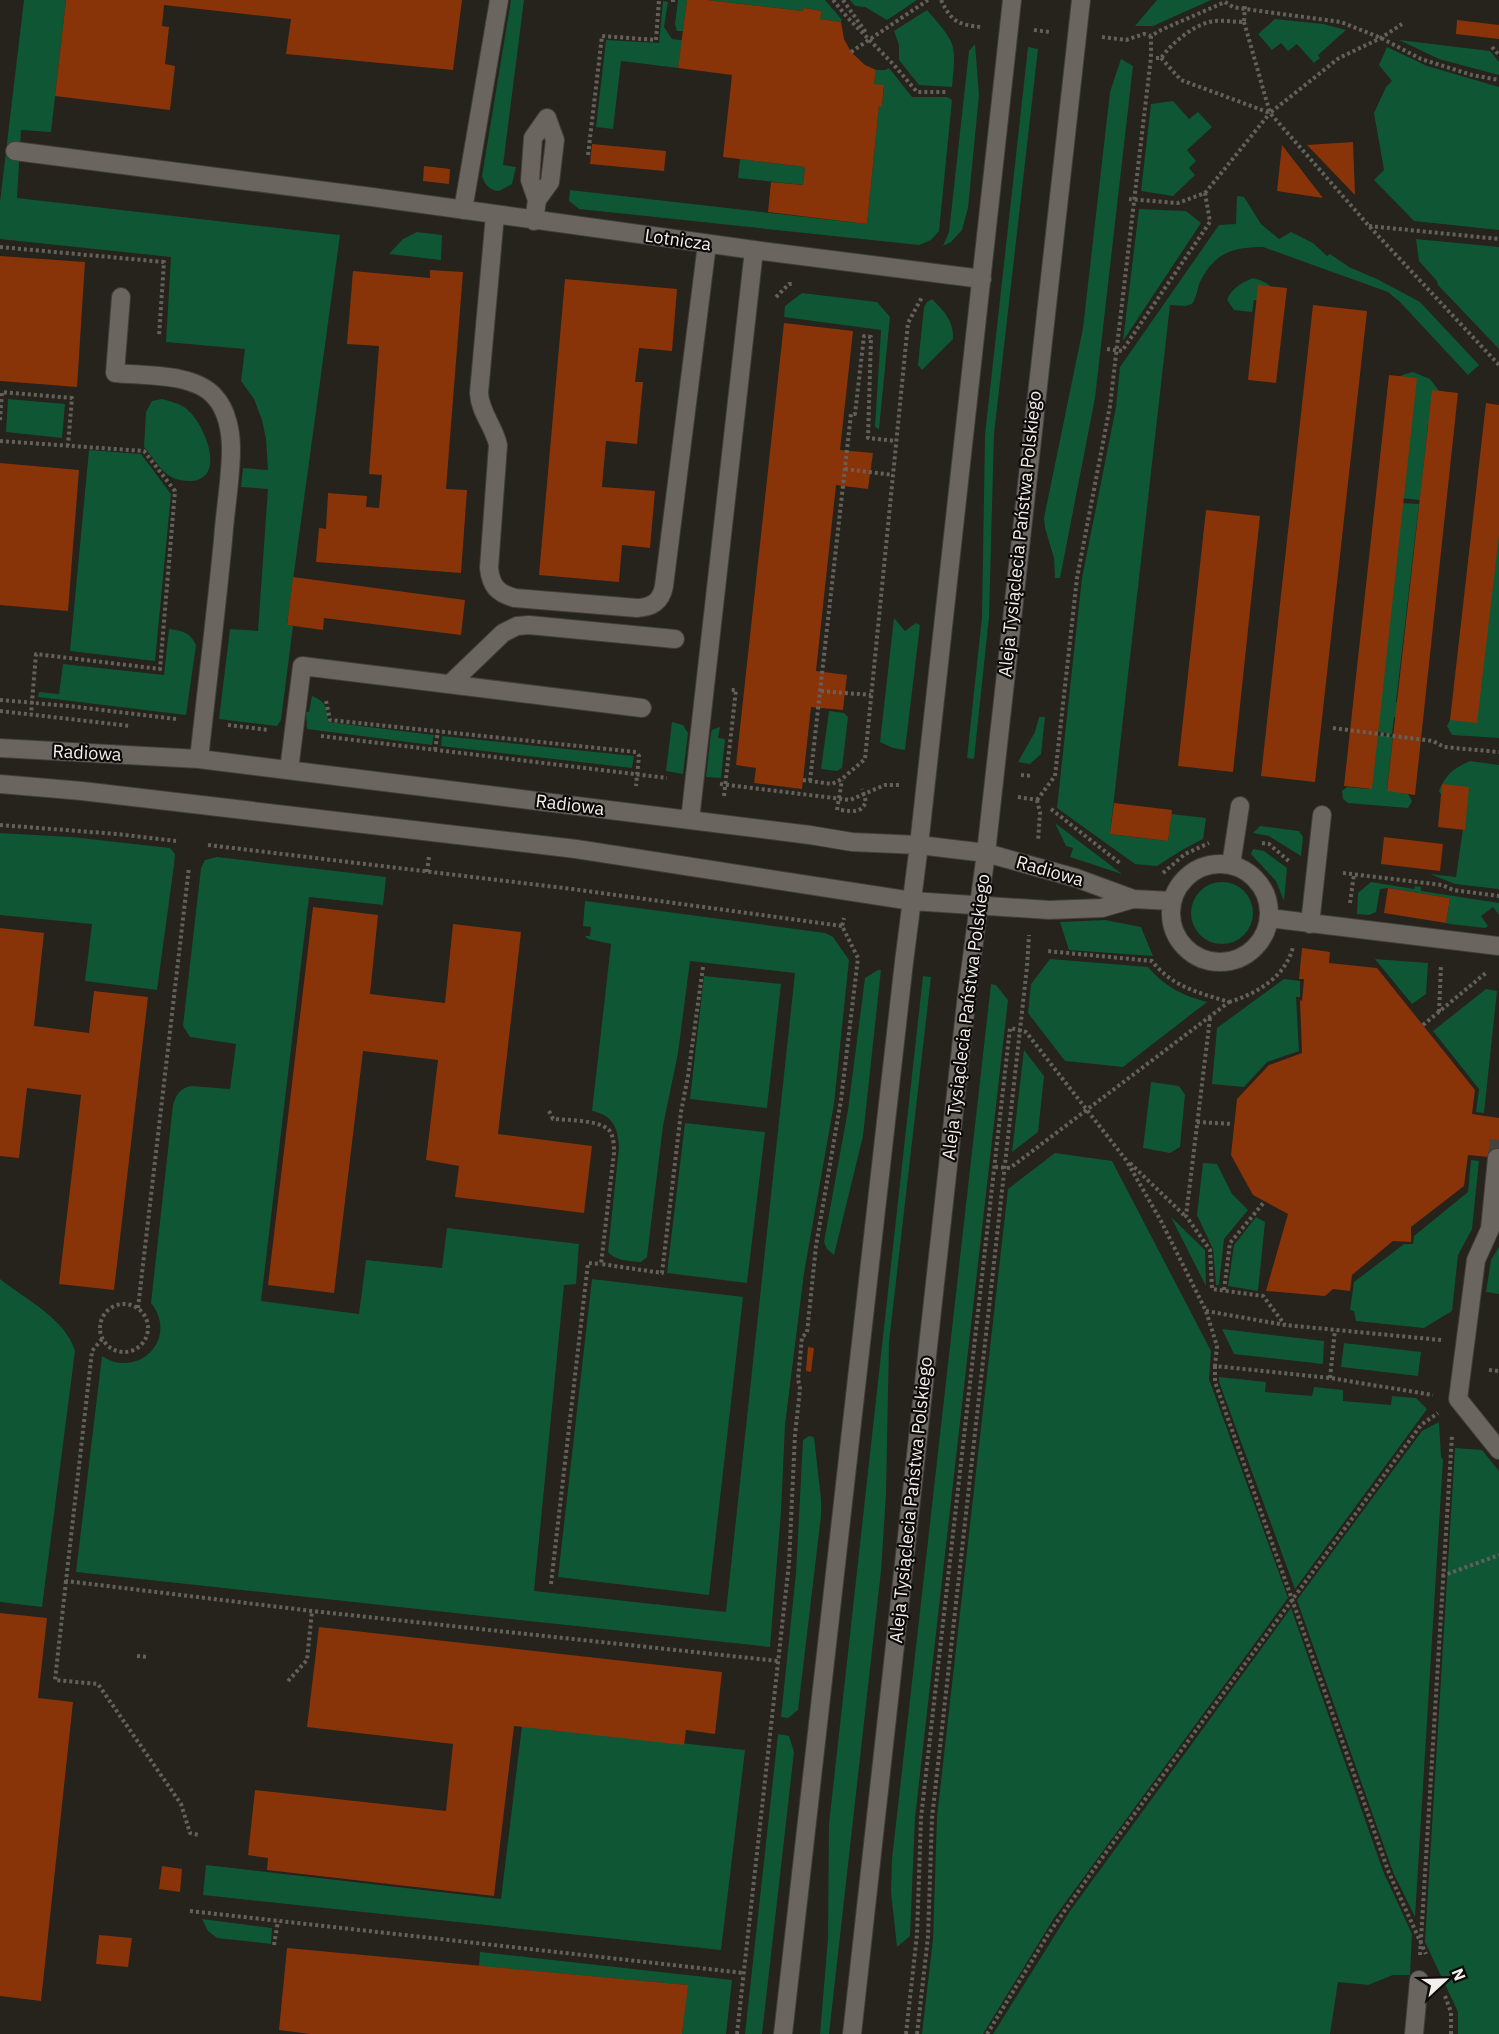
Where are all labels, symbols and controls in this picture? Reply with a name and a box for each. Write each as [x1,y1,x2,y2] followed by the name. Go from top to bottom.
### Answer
[643,223,713,256] street label: Lotnicza
[993,390,1046,678] street label: Aleja Tysiąclecia Państwa Polskiego
[52,739,123,766] street label: Radiowa
[534,789,606,820] street label: Radiowa
[1014,850,1087,891] street label: Radiowa
[937,873,994,1161] street label: Aleja Tysiąclecia Państwa Polskiego
[884,1356,937,1644] street label: Aleja Tysiąclecia Państwa Polskiego
[1415,1950,1475,2010] north arrow
[1447,1965,1470,1984] text: N

